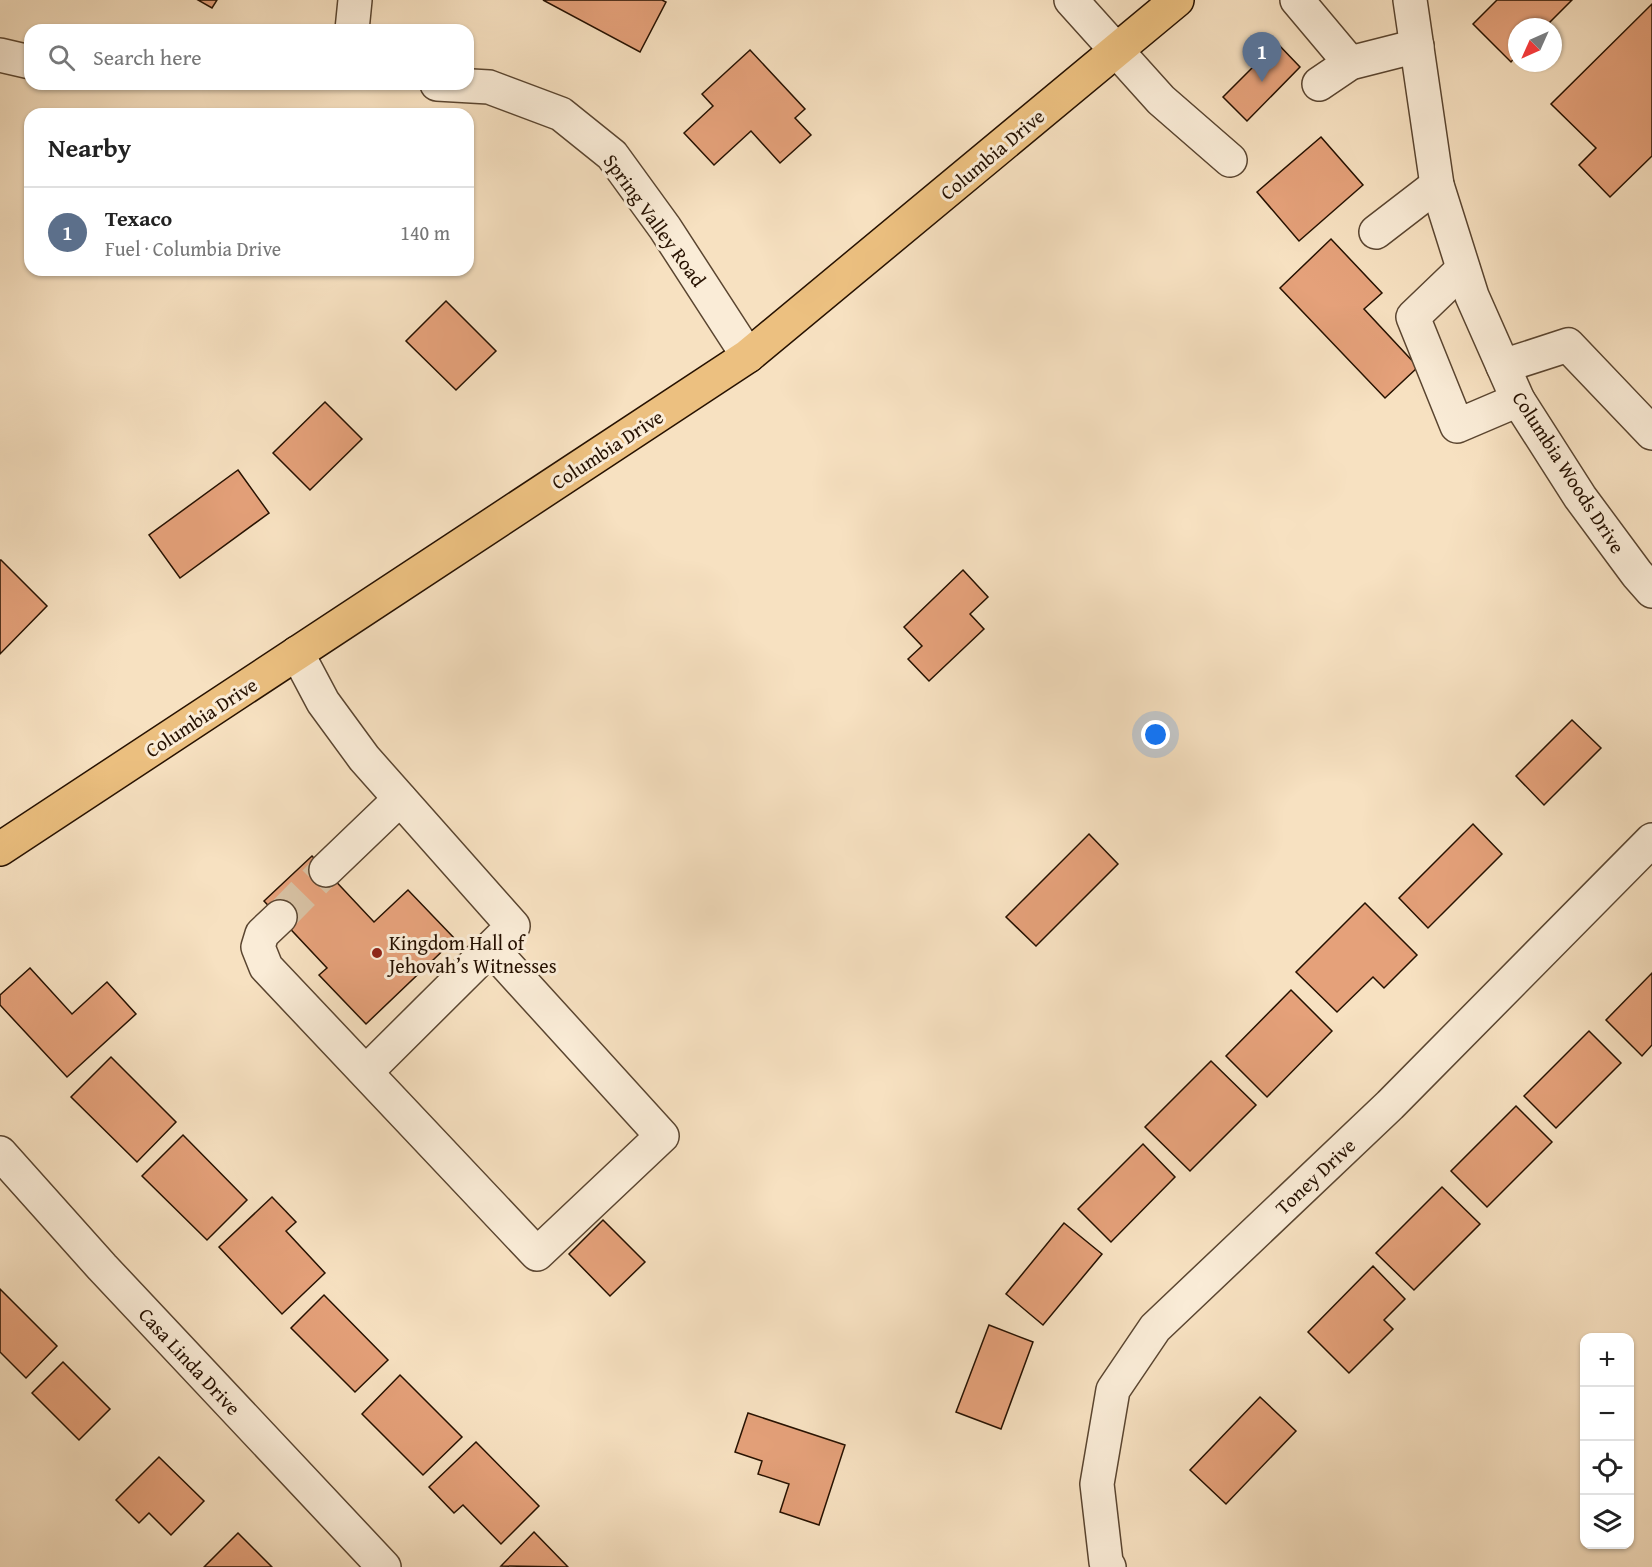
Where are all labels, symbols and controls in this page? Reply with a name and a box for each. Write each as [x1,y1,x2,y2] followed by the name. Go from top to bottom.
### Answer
[1508,18,1562,72] north arrow
[24,24,474,90] search box
[1242,32,1282,82] pin: 1
[45,41,78,74] icon: search
[93,41,202,73] text: Search here
[933,102,1051,206] street label: Columbia Drive
[48,128,131,167] text: Nearby
[597,147,713,293] street label: Spring Valley Road
[105,202,172,234] text: Texaco
[62,218,73,247] text: 1
[400,218,450,247] text: 140 m
[105,234,281,263] text: Fuel · Columbia Drive
[1506,385,1632,559] street label: Columbia Woods Drive
[545,402,669,496] street label: Columbia Drive
[139,670,263,764] street label: Columbia Drive
[1141,720,1170,749] your location
[386,928,557,980] place label: Kingdom Hall of Jehovah’s Witnesses
[370,946,384,960] marker: Kingdom Hall of Jehovah’s Witnesses
[1268,1131,1362,1221] street label: Toney Drive
[132,1301,248,1421] street label: Casa Linda Drive
[1580,1333,1634,1549] map controls
[1580,1333,1634,1387] button: +
[1580,1387,1634,1441] button: −
[1580,1441,1634,1495] button: locate
[1580,1495,1634,1549] button: layers

